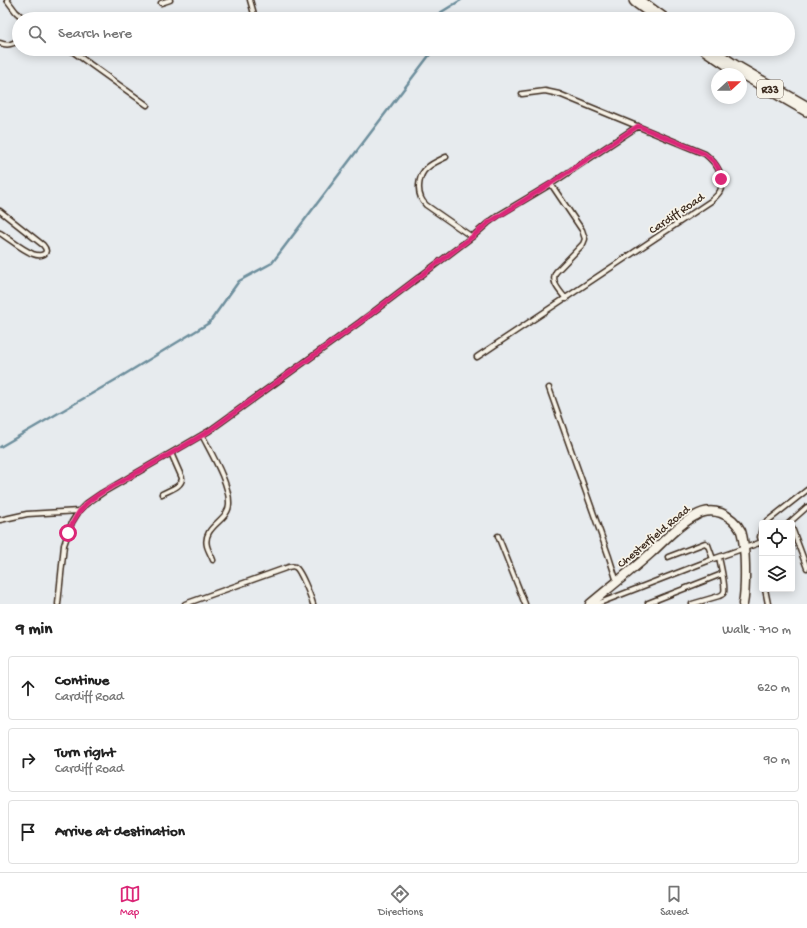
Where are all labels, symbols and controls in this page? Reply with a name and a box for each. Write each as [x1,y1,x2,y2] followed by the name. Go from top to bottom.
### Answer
[12,12,795,56] search box
[26,23,48,45] icon: search
[58,25,132,43] text: Search here
[711,68,747,104] north arrow
[757,80,783,98] road number: R33
[712,170,730,188] route end
[647,191,708,238] street label: Cardiff Road
[615,503,694,572] street label: Chesterfield Road
[759,520,795,592] map controls
[759,520,795,556] button: locate
[59,524,77,542] route start
[759,556,795,592] button: layers
[16,620,52,640] text: 9 min
[722,623,791,638] text: Walk · 710 m
[55,672,109,690] text: Continue
[17,677,39,699] icon: ahead
[757,681,790,696] text: 620 m
[55,690,124,705] text: Cardiff Road
[55,744,115,762] text: Turn right
[17,749,39,771] icon: right
[764,753,790,768] text: 90 m
[55,762,124,777] text: Cardiff Road
[17,821,39,843] icon: arrive
[55,823,185,841] text: Arrive at destination
[119,883,141,919] tab: Map
[378,883,423,919] tab: Directions
[660,883,688,919] tab: Saved

